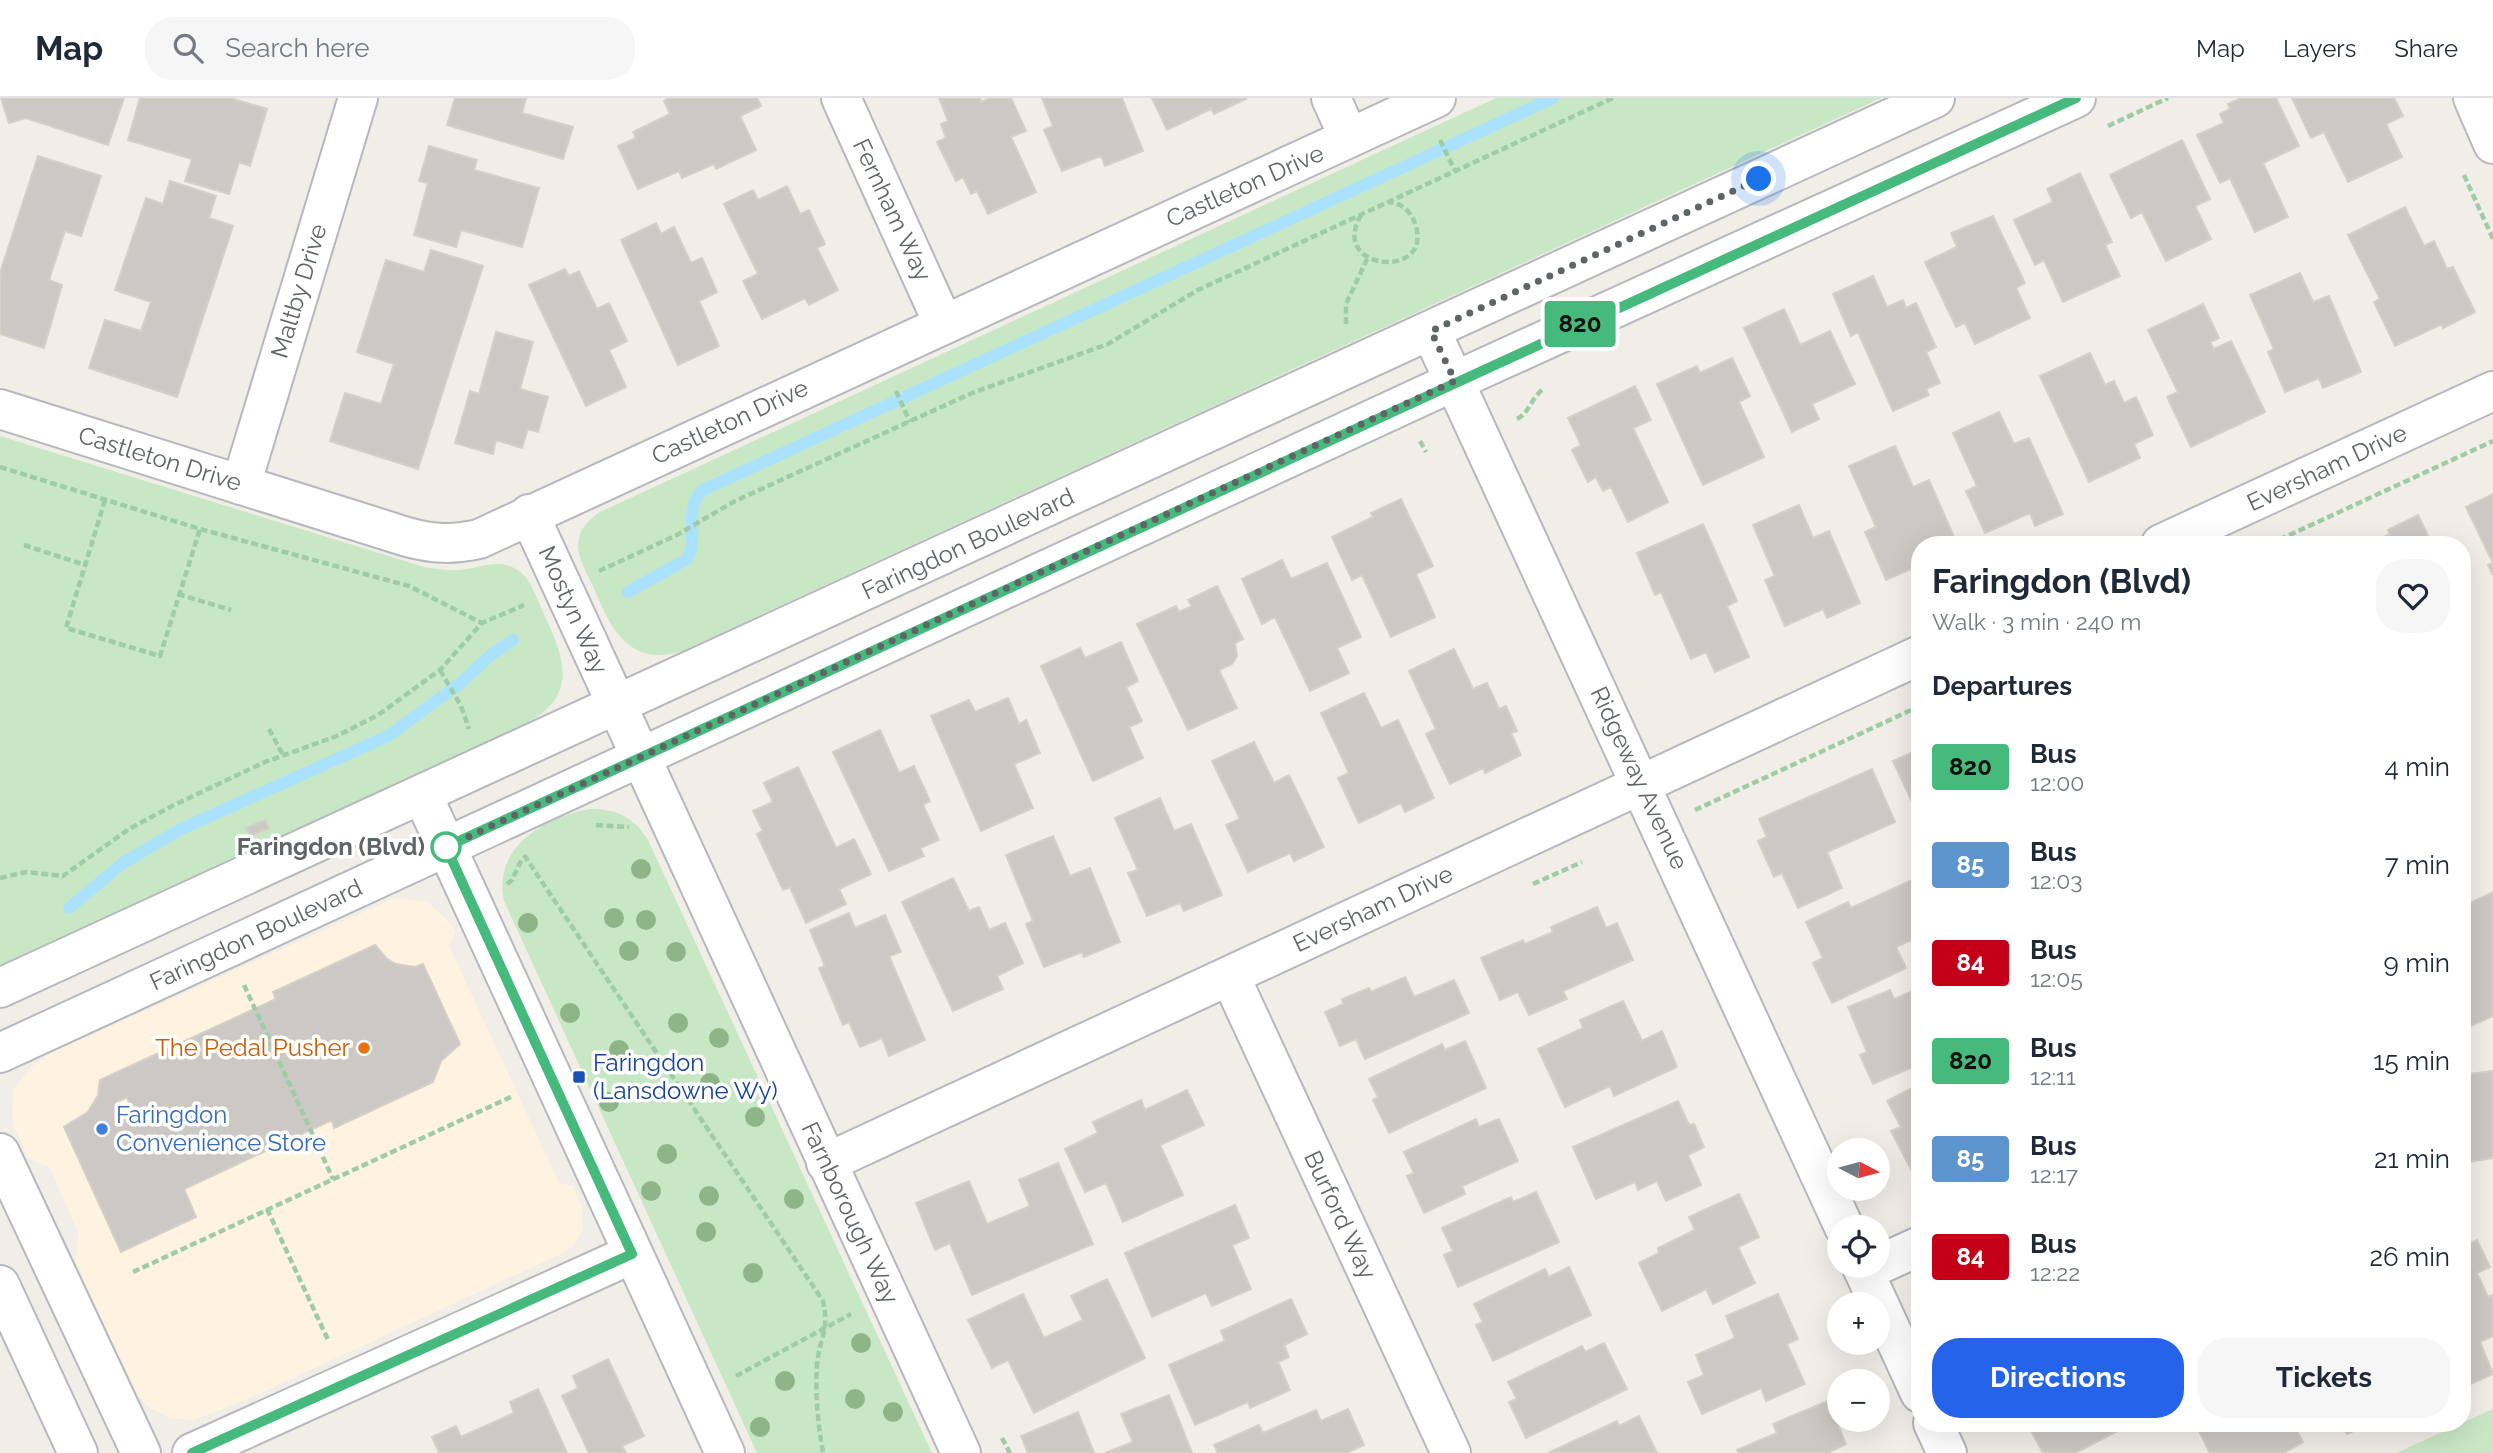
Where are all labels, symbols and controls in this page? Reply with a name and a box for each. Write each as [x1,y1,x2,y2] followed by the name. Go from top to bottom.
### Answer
[145,17,635,80] search box
[35,29,103,68] text: Map
[169,29,207,67] icon: search
[225,33,370,63] text: Search here
[2196,34,2245,63] text: Map
[2283,34,2356,63] text: Layers
[2394,34,2458,63] text: Share
[847,134,938,286] street label: Fernham Way
[1162,138,1328,233] street label: Castleton Drive
[1741,161,1776,196] your location
[264,220,333,361] street label: Maltby Drive
[1540,301,1620,347] line badge: 820
[1559,309,1601,338] text: 820
[647,373,813,470] street label: Castleton Drive
[2242,418,2411,517] street label: Eversham Drive
[75,420,245,497] street label: Castleton Drive
[857,482,1079,605] street label: Faringdon Boulevard
[532,542,614,678] street label: Mostyn Way
[2376,559,2450,633] button: heart
[1932,562,2191,601] text: Faringdon (Blvd)
[1932,608,2141,635] text: Walk · 3 min · 240 m
[1932,671,2072,701] text: Departures
[1584,682,1694,874] street label: Ridgeway Avenue
[2030,739,2077,769] text: Bus
[1949,752,1992,781] text: 820
[2384,752,2450,782] text: 4 min
[2030,769,2084,796] text: 12:00
[237,832,425,861] place label: Faringdon (Blvd)
[431,832,461,862] marker: Faringdon (Blvd)
[2030,837,2077,867] text: Bus
[1957,850,1984,879] text: 85
[2385,850,2450,880] text: 7 min
[1288,859,1457,958] street label: Eversham Drive
[2030,867,2083,894] text: 12:03
[145,873,367,996] street label: Faringdon Boulevard
[2030,935,2077,965] text: Bus
[1956,948,1985,977] text: 84
[2383,948,2450,978] text: 9 min
[2030,965,2083,992] text: 12:05
[155,1033,351,1062] place label: The Pedal Pusher
[2030,1033,2077,1063] text: Bus
[356,1040,372,1056] marker: The Pedal Pusher
[1949,1046,1992,1075] text: 820
[2373,1046,2450,1076] text: 15 min
[593,1048,778,1105] place label: Faringdon (Lansdowne Wy)
[2030,1063,2076,1090] text: 12:11
[571,1069,587,1085] marker: Faringdon (Lansdowne Wy)
[116,1100,326,1157] place label: Faringdon Convenience Store
[796,1117,905,1308] street label: Farnborough Way
[94,1121,110,1137] marker: Faringdon Convenience Store
[2030,1131,2077,1161] text: Bus
[1827,1138,1890,1200] north arrow
[1827,1138,1890,1432] map controls
[1957,1144,1984,1173] text: 85
[2374,1144,2450,1174] text: 21 min
[1298,1146,1383,1284] street label: Burford Way
[2030,1161,2078,1188] text: 12:17
[1827,1215,1890,1278] button: locate
[2030,1229,2077,1259] text: Bus
[1956,1242,1985,1271] text: 84
[2369,1242,2450,1272] text: 26 min
[2030,1259,2080,1286] text: 12:22
[1827,1292,1890,1355] button: +
[1932,1338,2184,1418] button: Directions
[2198,1338,2450,1418] button: Tickets
[1827,1369,1890,1432] button: −

